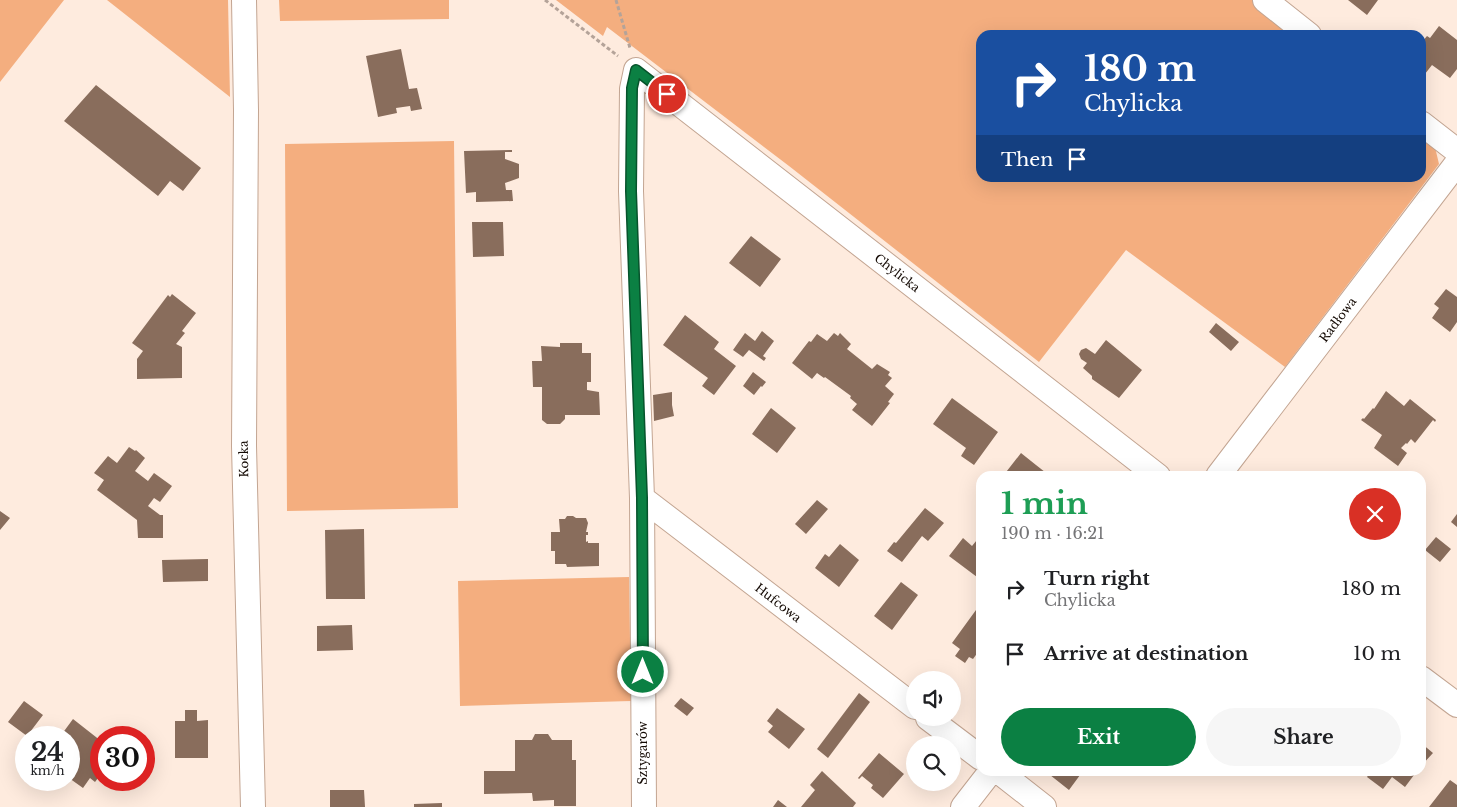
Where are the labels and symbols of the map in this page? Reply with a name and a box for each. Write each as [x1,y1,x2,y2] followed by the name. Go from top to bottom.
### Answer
[646,73,688,115] pin
[872,250,923,295] street label: Chylicka
[1316,294,1360,345] street label: Radłowa
[236,440,251,478] street label: Kocka
[752,580,805,626] street label: Hufcowa
[616,645,668,697] position arrow
[635,720,650,785] street label: Sztygarów
[90,726,155,791] speed limit sign: 30

